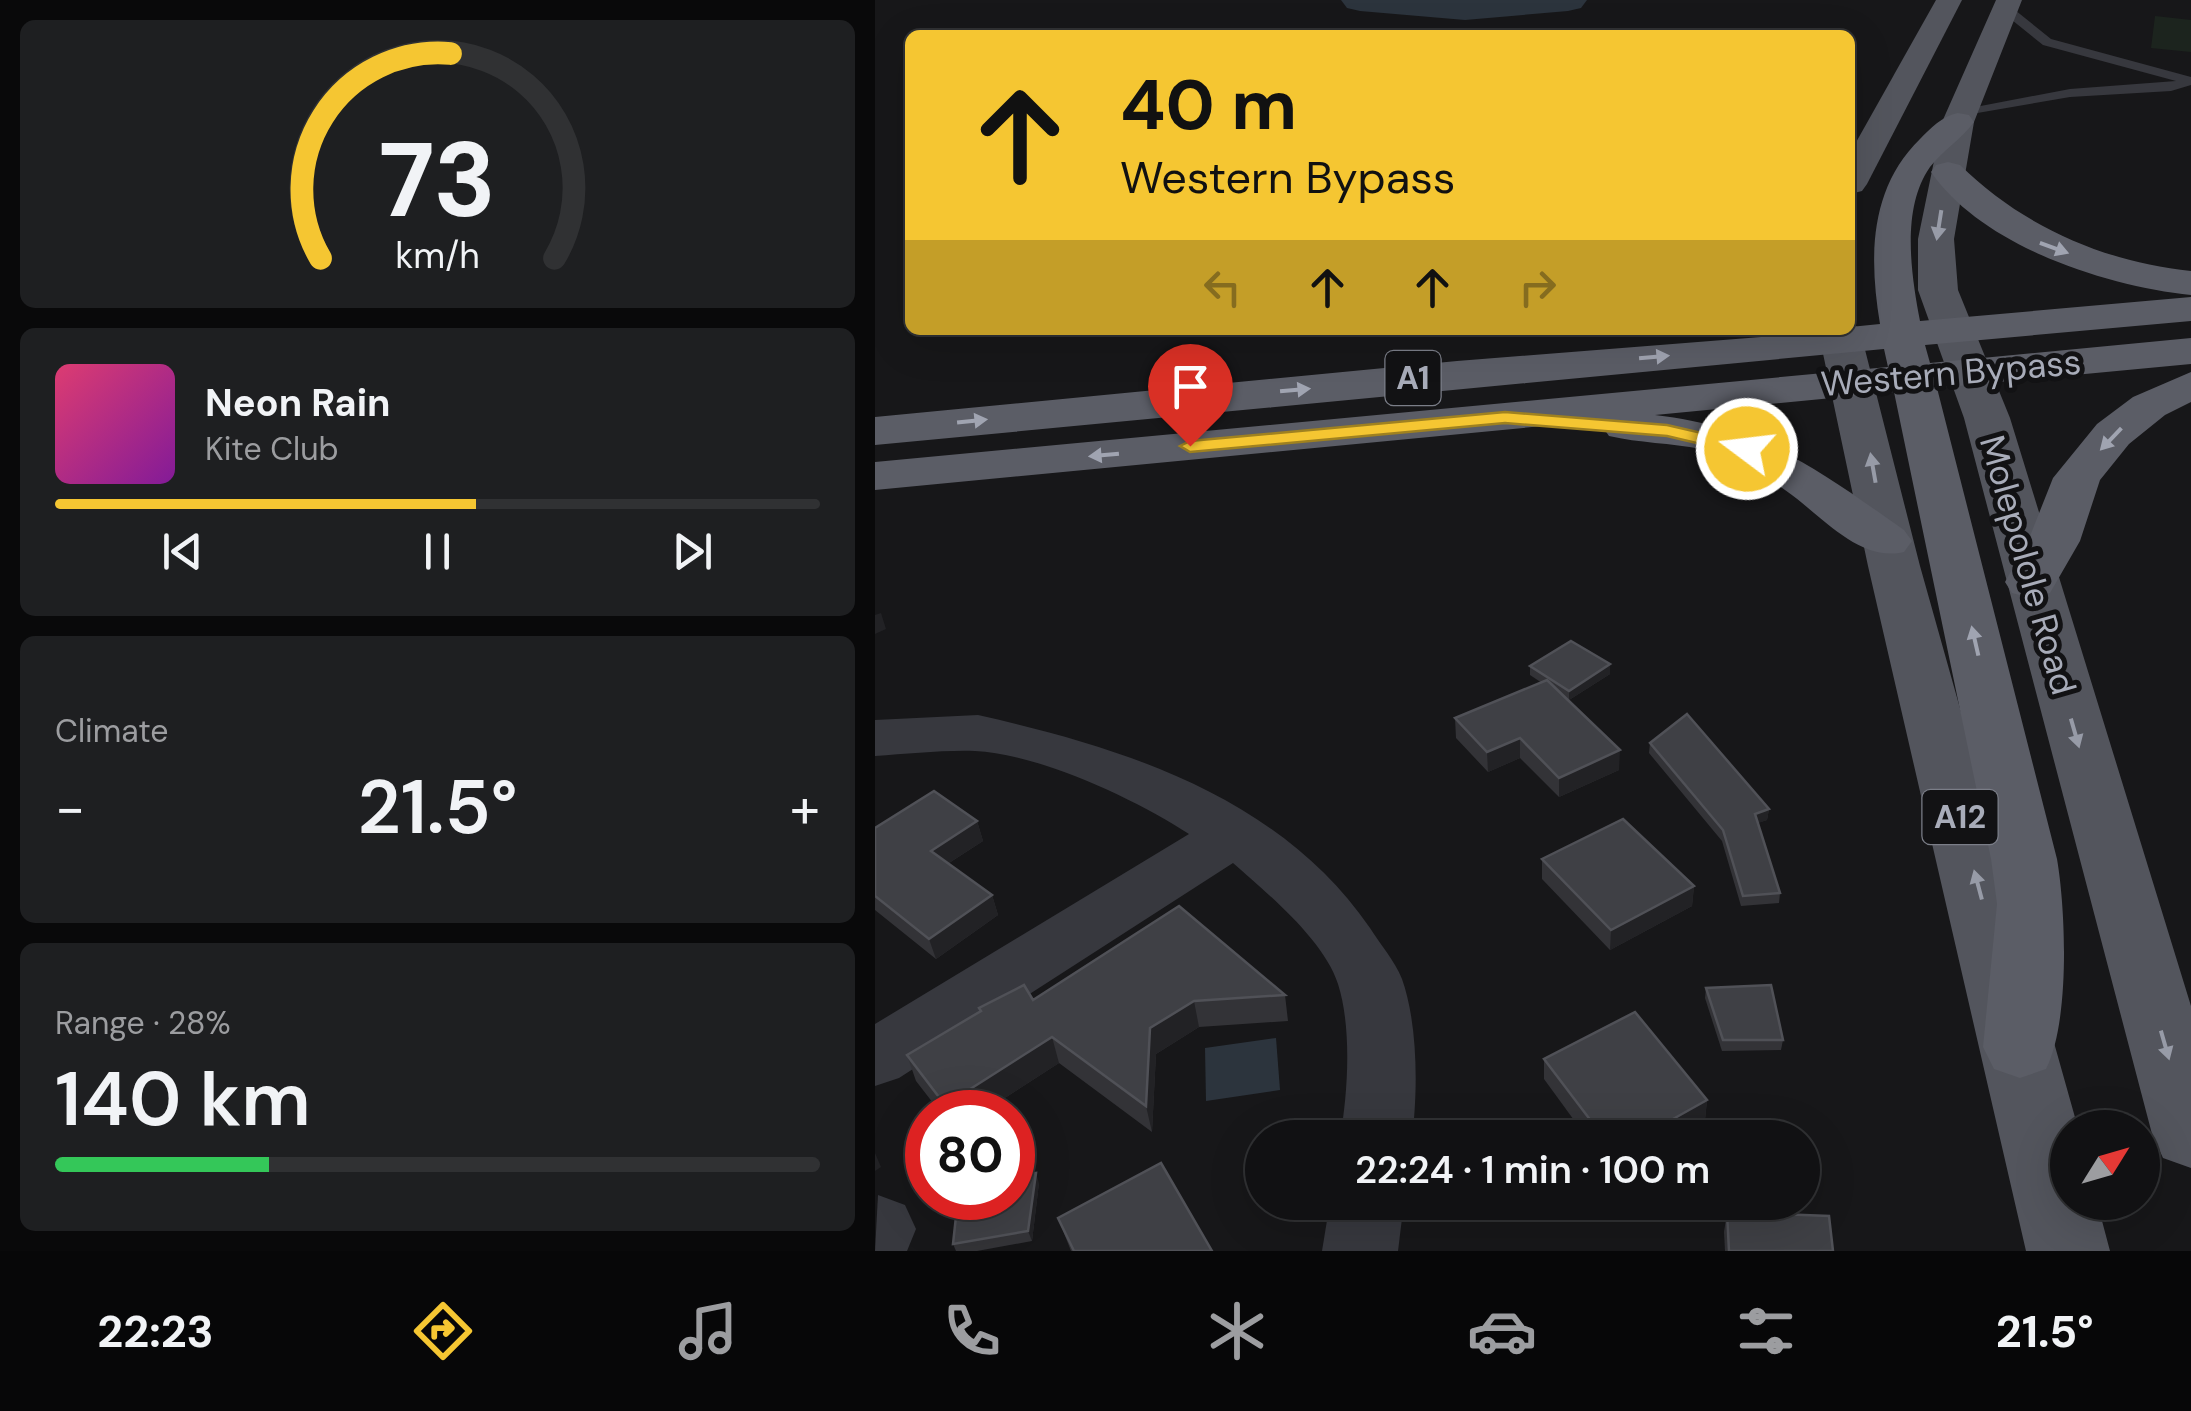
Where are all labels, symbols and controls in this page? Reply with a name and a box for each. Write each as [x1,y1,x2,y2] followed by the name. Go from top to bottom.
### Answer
[1120,60,1297,151] text: 40 m
[955,70,1085,200] icon: ahead
[379,113,496,248] text: 73
[1120,148,1455,207] text: Western Bypass
[1931,210,1946,241] one-way arrow
[395,233,480,279] text: km/h
[2040,241,2070,256] one-way arrow
[1195,260,1250,315] icon: left
[1300,260,1355,315] icon: ahead
[1405,260,1460,315] icon: ahead
[1510,260,1565,315] icon: right
[1819,339,2083,407] street label: Western Bypass
[1148,344,1233,447] pin
[1639,349,1670,365] one-way arrow
[1385,351,1441,405] road number: A1
[1163,359,1218,414] icon: arrive
[205,378,390,428] text: Neon Rain
[1280,381,1312,397] one-way arrow
[1695,397,1799,501] position arrow
[957,413,988,429] one-way arrow
[2100,427,2123,451] one-way arrow
[205,428,339,470] text: Kite Club
[1969,430,2087,700] street label: Molepolole Road
[1087,447,1119,463] one-way arrow
[1865,451,1880,483] one-way arrow
[155,524,210,579] icon: previous
[410,524,465,579] icon: pause
[665,524,720,579] icon: next
[1967,625,1982,656] one-way arrow
[55,710,169,752] text: Climate
[2068,718,2083,749] one-way arrow
[357,759,518,856] text: 21.5°
[55,772,85,844] text: −
[790,772,820,844] text: +
[1923,790,1997,844] road number: A12
[1969,869,1985,900] one-way arrow
[55,1002,231,1044] text: Range · 28%
[2158,1030,2173,1061] one-way arrow
[55,1051,311,1148] text: 140 km
[905,1090,1035,1220] speed limit sign: 80
[2050,1110,2160,1220] north arrow
[2050,1110,2160,1220] map controls
[1355,1145,1710,1195] text: 22:24 · 1 min · 100 m
[408,1296,478,1366] icon: directions
[673,1296,743,1366] icon: music
[937,1296,1007,1366] icon: phone
[1202,1296,1272,1366] icon: climate
[1467,1296,1537,1366] icon: car
[1731,1296,1801,1366] icon: filters
[97,1302,214,1361] text: 22:23
[1996,1302,2094,1361] text: 21.5°

